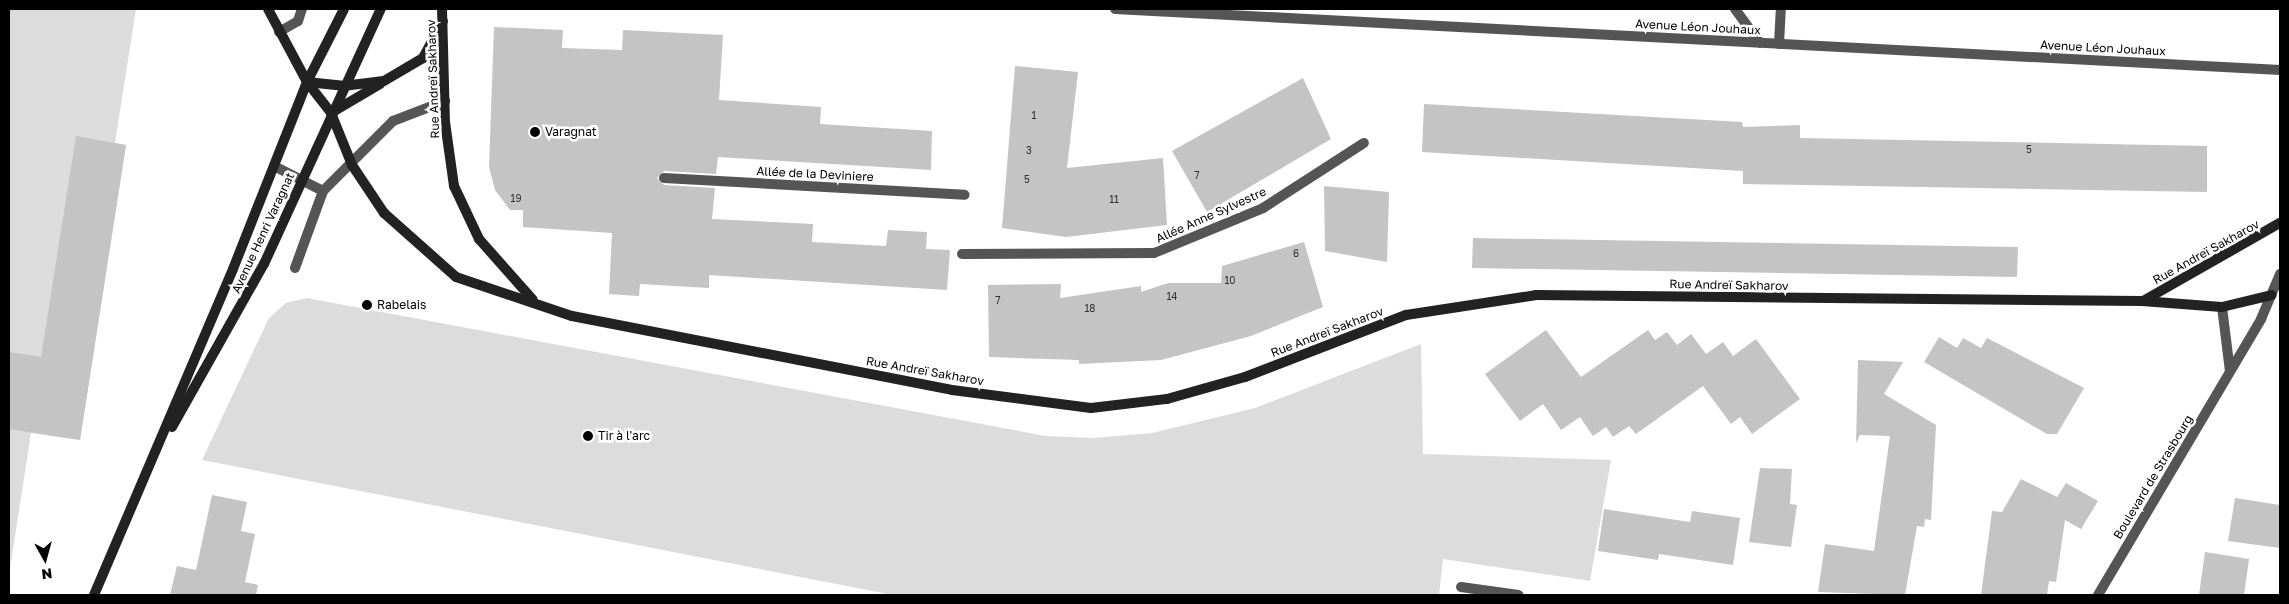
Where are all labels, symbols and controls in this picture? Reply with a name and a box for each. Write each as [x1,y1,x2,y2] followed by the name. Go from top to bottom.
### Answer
[1635,17,1761,37] street label: Avenue Léon Jouhaux
[424,19,442,139] street label: Rue Andreï Sakharov
[2040,38,2166,58] street label: Avenue Léon Jouhaux
[1032,110,1036,122] house number: 1
[545,125,597,139] place label: Varagnat
[529,126,541,138] marker: Varagnat
[2026,144,2032,156] house number: 5
[1026,145,1032,157] house number: 3
[756,164,874,184] street label: Allée de la Deviniere
[229,170,297,296] street label: Avenue Henri Varagnat
[1194,170,1200,182] house number: 7
[1024,174,1030,186] house number: 5
[1154,184,1268,246] street label: Allée Anne Sylvestre
[511,193,521,205] house number: 19
[1109,194,1119,206] house number: 11
[2150,217,2262,287] street label: Rue Andreï Sakharov
[1293,248,1299,260] house number: 6
[1224,275,1236,287] house number: 10
[1669,277,1789,293] street label: Rue Andreï Sakharov
[1167,291,1177,303] house number: 14
[995,295,1001,307] house number: 7
[377,298,426,312] place label: Rabelais
[361,299,373,311] marker: Rabelais
[1085,303,1095,315] house number: 18
[1269,304,1385,360] street label: Rue Andreï Sakharov
[865,354,985,388] street label: Rue Andreï Sakharov
[2110,412,2196,542] street label: Boulevard de Strasbourg
[598,429,650,443] place label: Tir à l'arc
[582,430,594,442] marker: Tir à l'arc
[20,534,70,584] north arrow
[41,565,53,583] text: N

